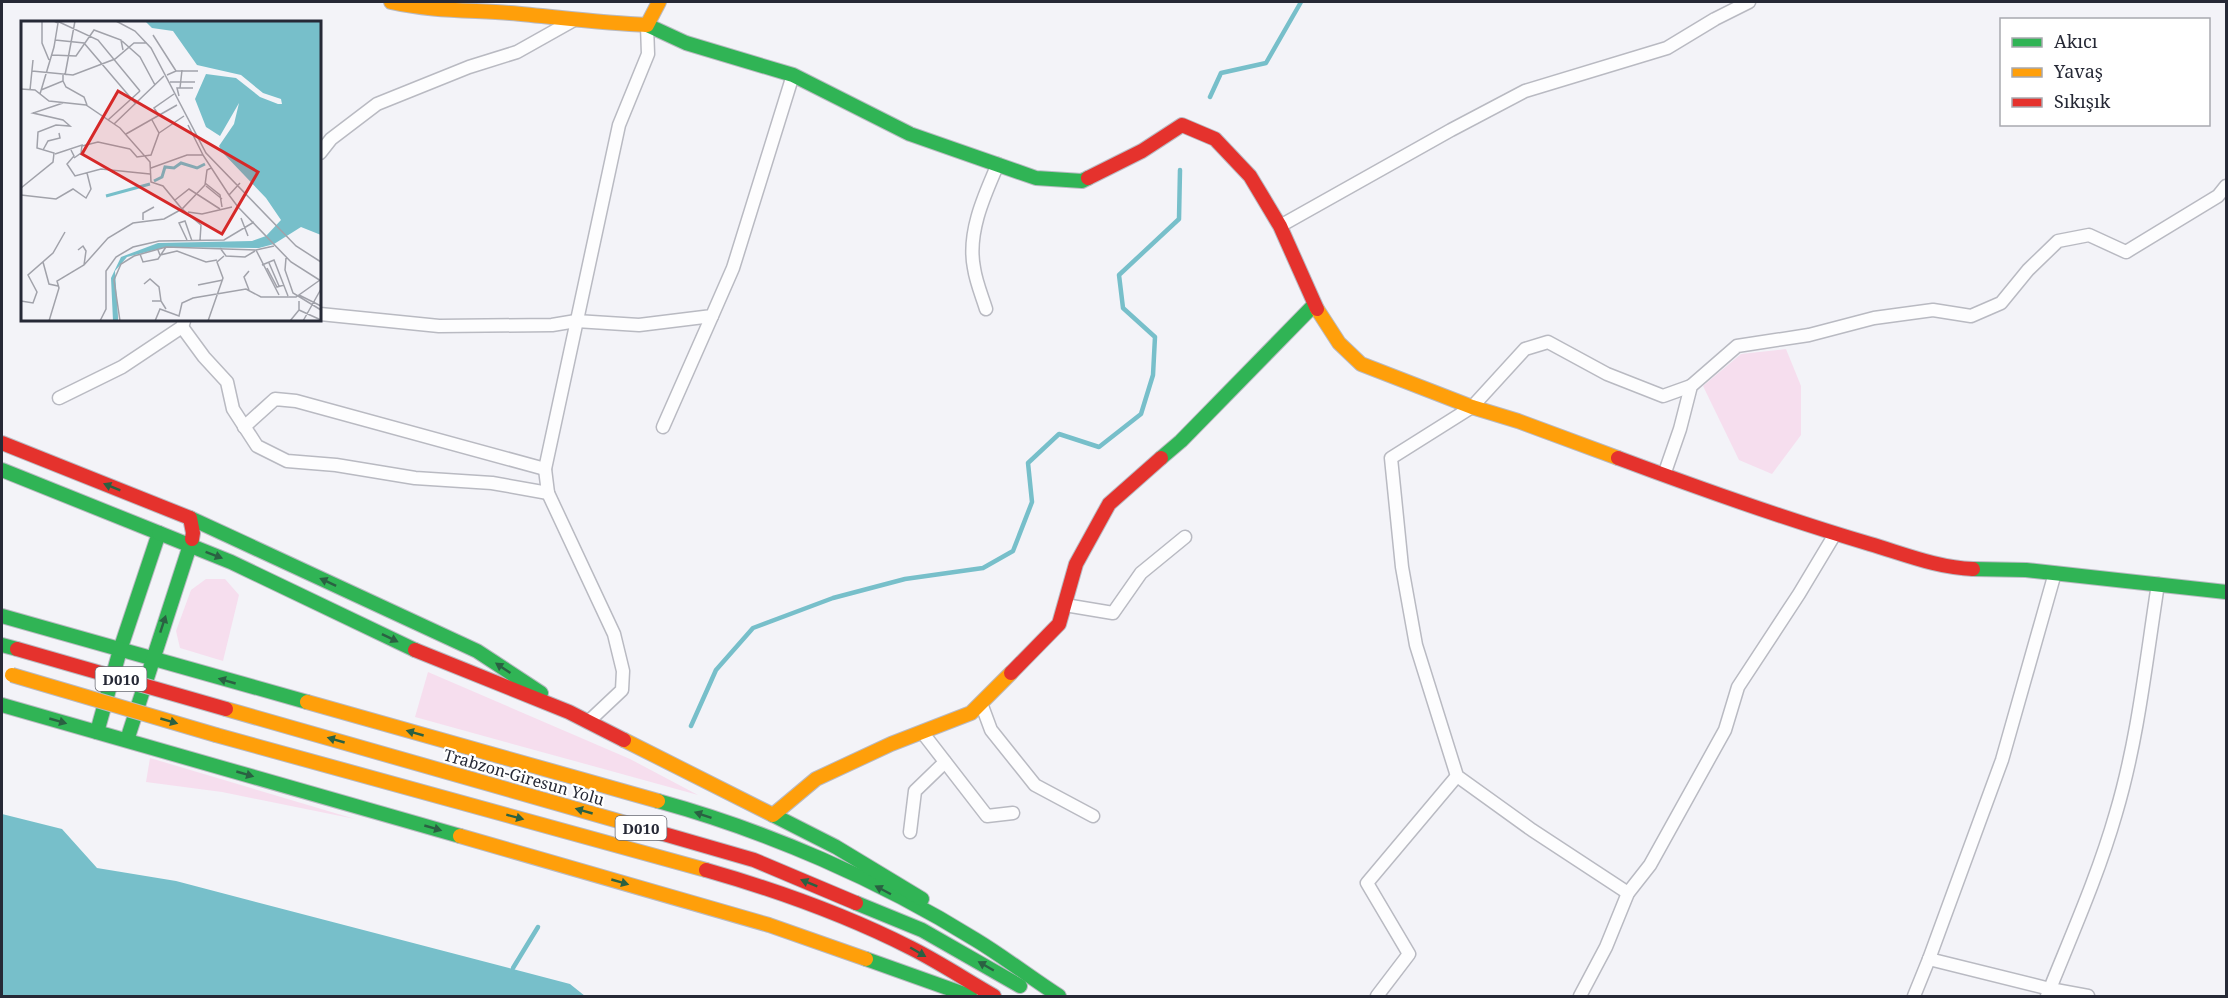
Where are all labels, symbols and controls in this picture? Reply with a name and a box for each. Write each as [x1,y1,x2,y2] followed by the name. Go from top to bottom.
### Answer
[2000,18,2210,126] legend
[21,21,321,321] inset map
[2054,29,2098,53] text: Akıcı
[2053,59,2103,83] text: Yavaş
[2054,89,2111,113] text: Sıkışık
[103,482,121,491] one-way arrow
[205,551,223,560] one-way arrow
[319,577,337,587] one-way arrow
[158,615,168,633] one-way arrow
[382,634,399,643] one-way arrow
[495,663,511,674] one-way arrow
[96,667,146,691] road number: D010
[218,676,236,685] one-way arrow
[49,717,67,726] one-way arrow
[160,717,178,726] one-way arrow
[406,728,424,738] one-way arrow
[327,735,345,744] one-way arrow
[441,744,607,810] street label: Trabzon-Giresun Yolu
[237,770,255,779] one-way arrow
[575,806,593,816] one-way arrow
[694,810,712,820] one-way arrow
[506,813,525,823] one-way arrow
[616,816,666,840] road number: D010
[424,824,442,833] one-way arrow
[611,878,629,887] one-way arrow
[800,878,818,888] one-way arrow
[875,885,892,895] one-way arrow
[910,947,927,957] one-way arrow
[978,960,994,971] one-way arrow

